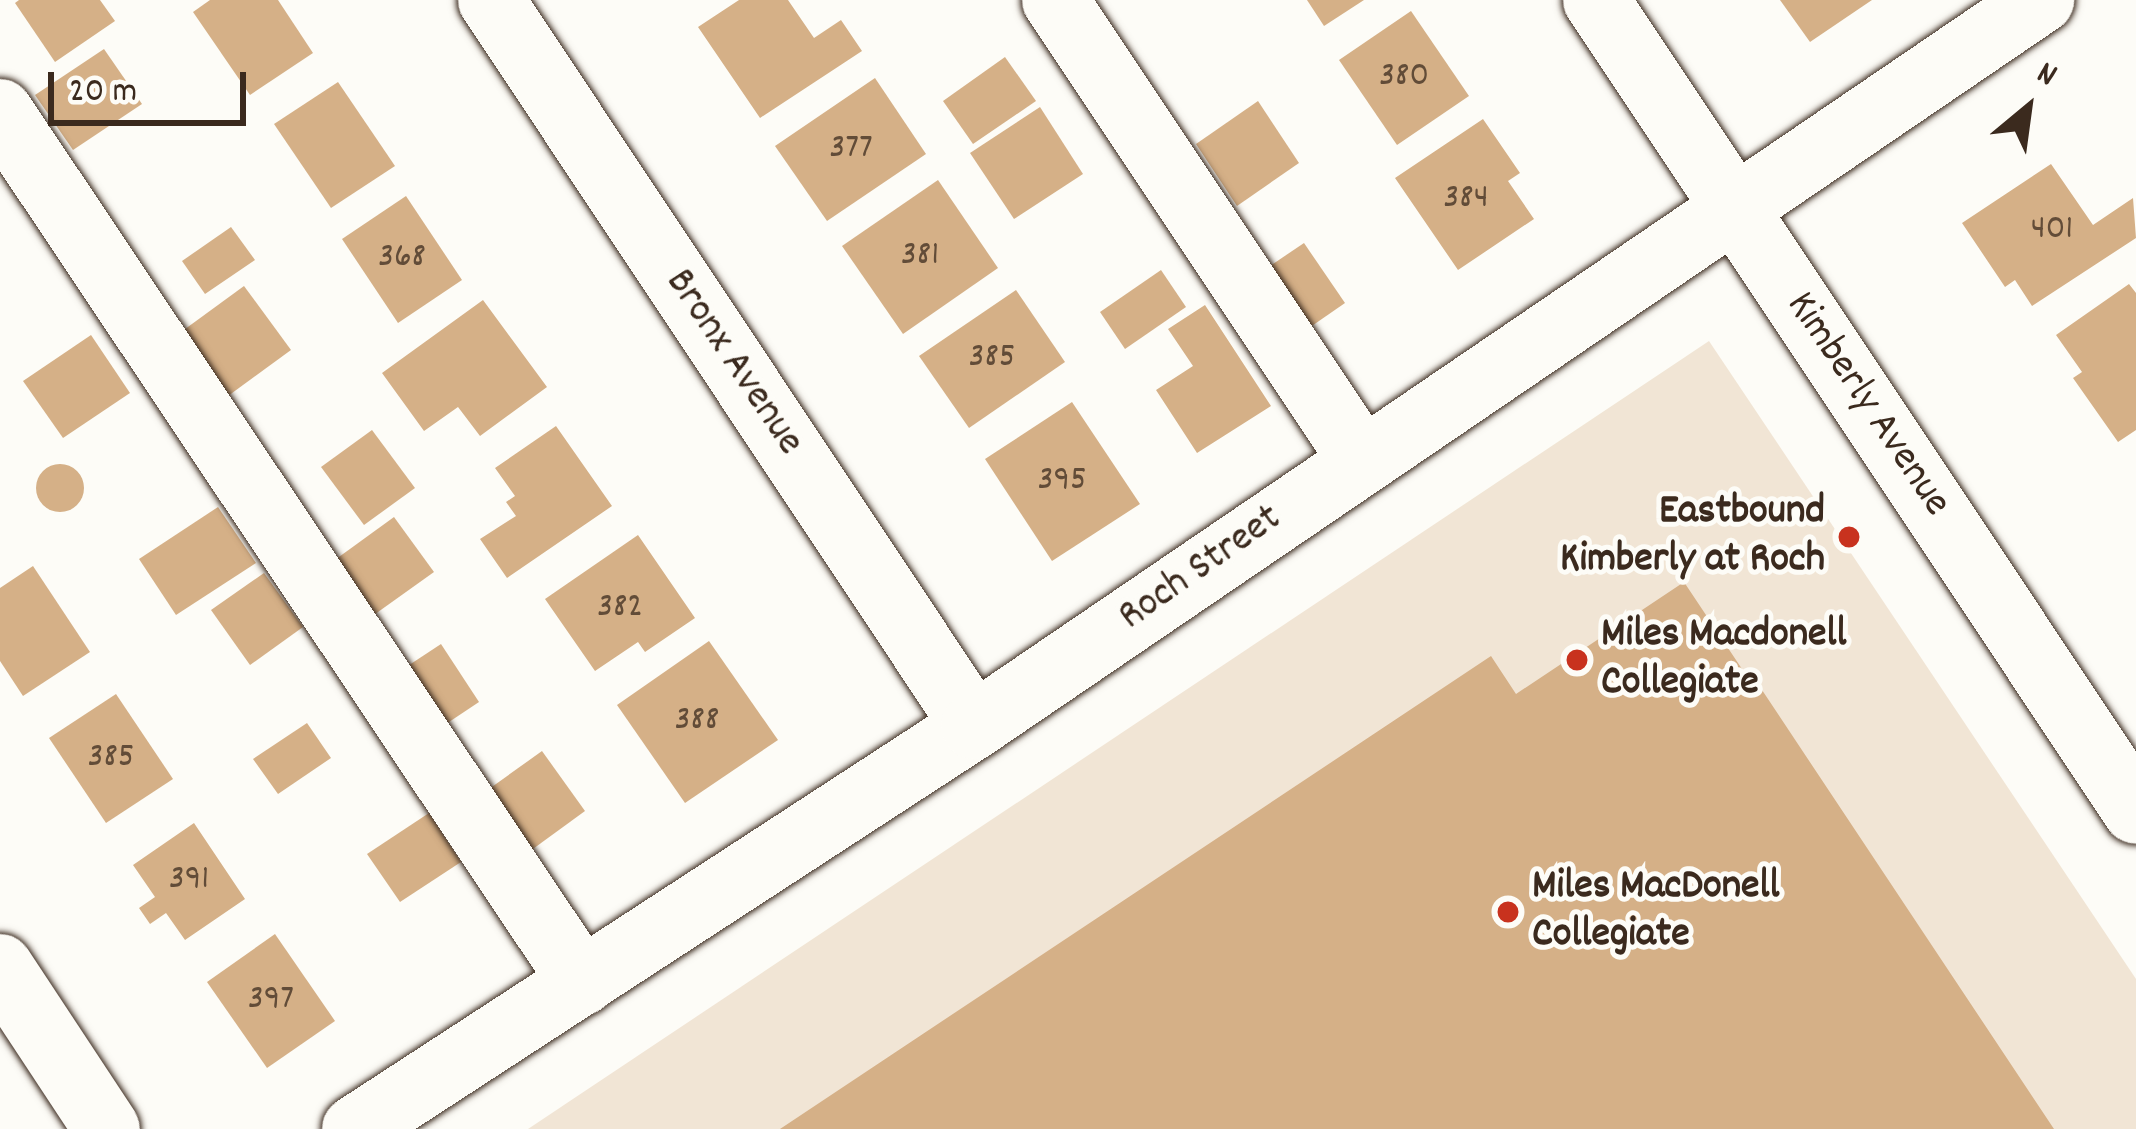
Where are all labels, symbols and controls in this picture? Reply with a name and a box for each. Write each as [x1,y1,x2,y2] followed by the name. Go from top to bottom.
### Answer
[54,48,252,122] scale bar
[1968,48,2088,168] north arrow
[2027,52,2064,101] text: N
[1379,56,1429,100] house number: 380
[69,67,137,119] text: 20 m
[829,128,873,172] house number: 377
[1443,178,1489,222] house number: 384
[2031,209,2073,253] house number: 401
[901,235,939,279] house number: 381
[378,237,426,281] house number: 368
[652,260,814,466] street label: Bronx Avenue
[1773,283,1961,527] street label: Kimberly Avenue
[968,337,1016,381] house number: 385
[1037,460,1087,504] house number: 395
[1560,488,1825,586] place label: Eastbound Kimberly at Roch
[1110,495,1292,643] street label: Roch Street
[1836,524,1862,550] marker: Eastbound Kimberly at Roch
[597,587,643,631] house number: 382
[1601,611,1847,710] place label: Miles Macdonell Collegiate
[1564,647,1590,673] marker: Miles Macdonell Collegiate
[675,700,719,744] house number: 388
[87,737,135,781] house number: 385
[169,859,209,903] house number: 391
[1532,863,1780,962] place label: Miles MacDonell Collegiate
[1495,899,1521,925] marker: Miles MacDonell Collegiate
[248,979,294,1023] house number: 397

